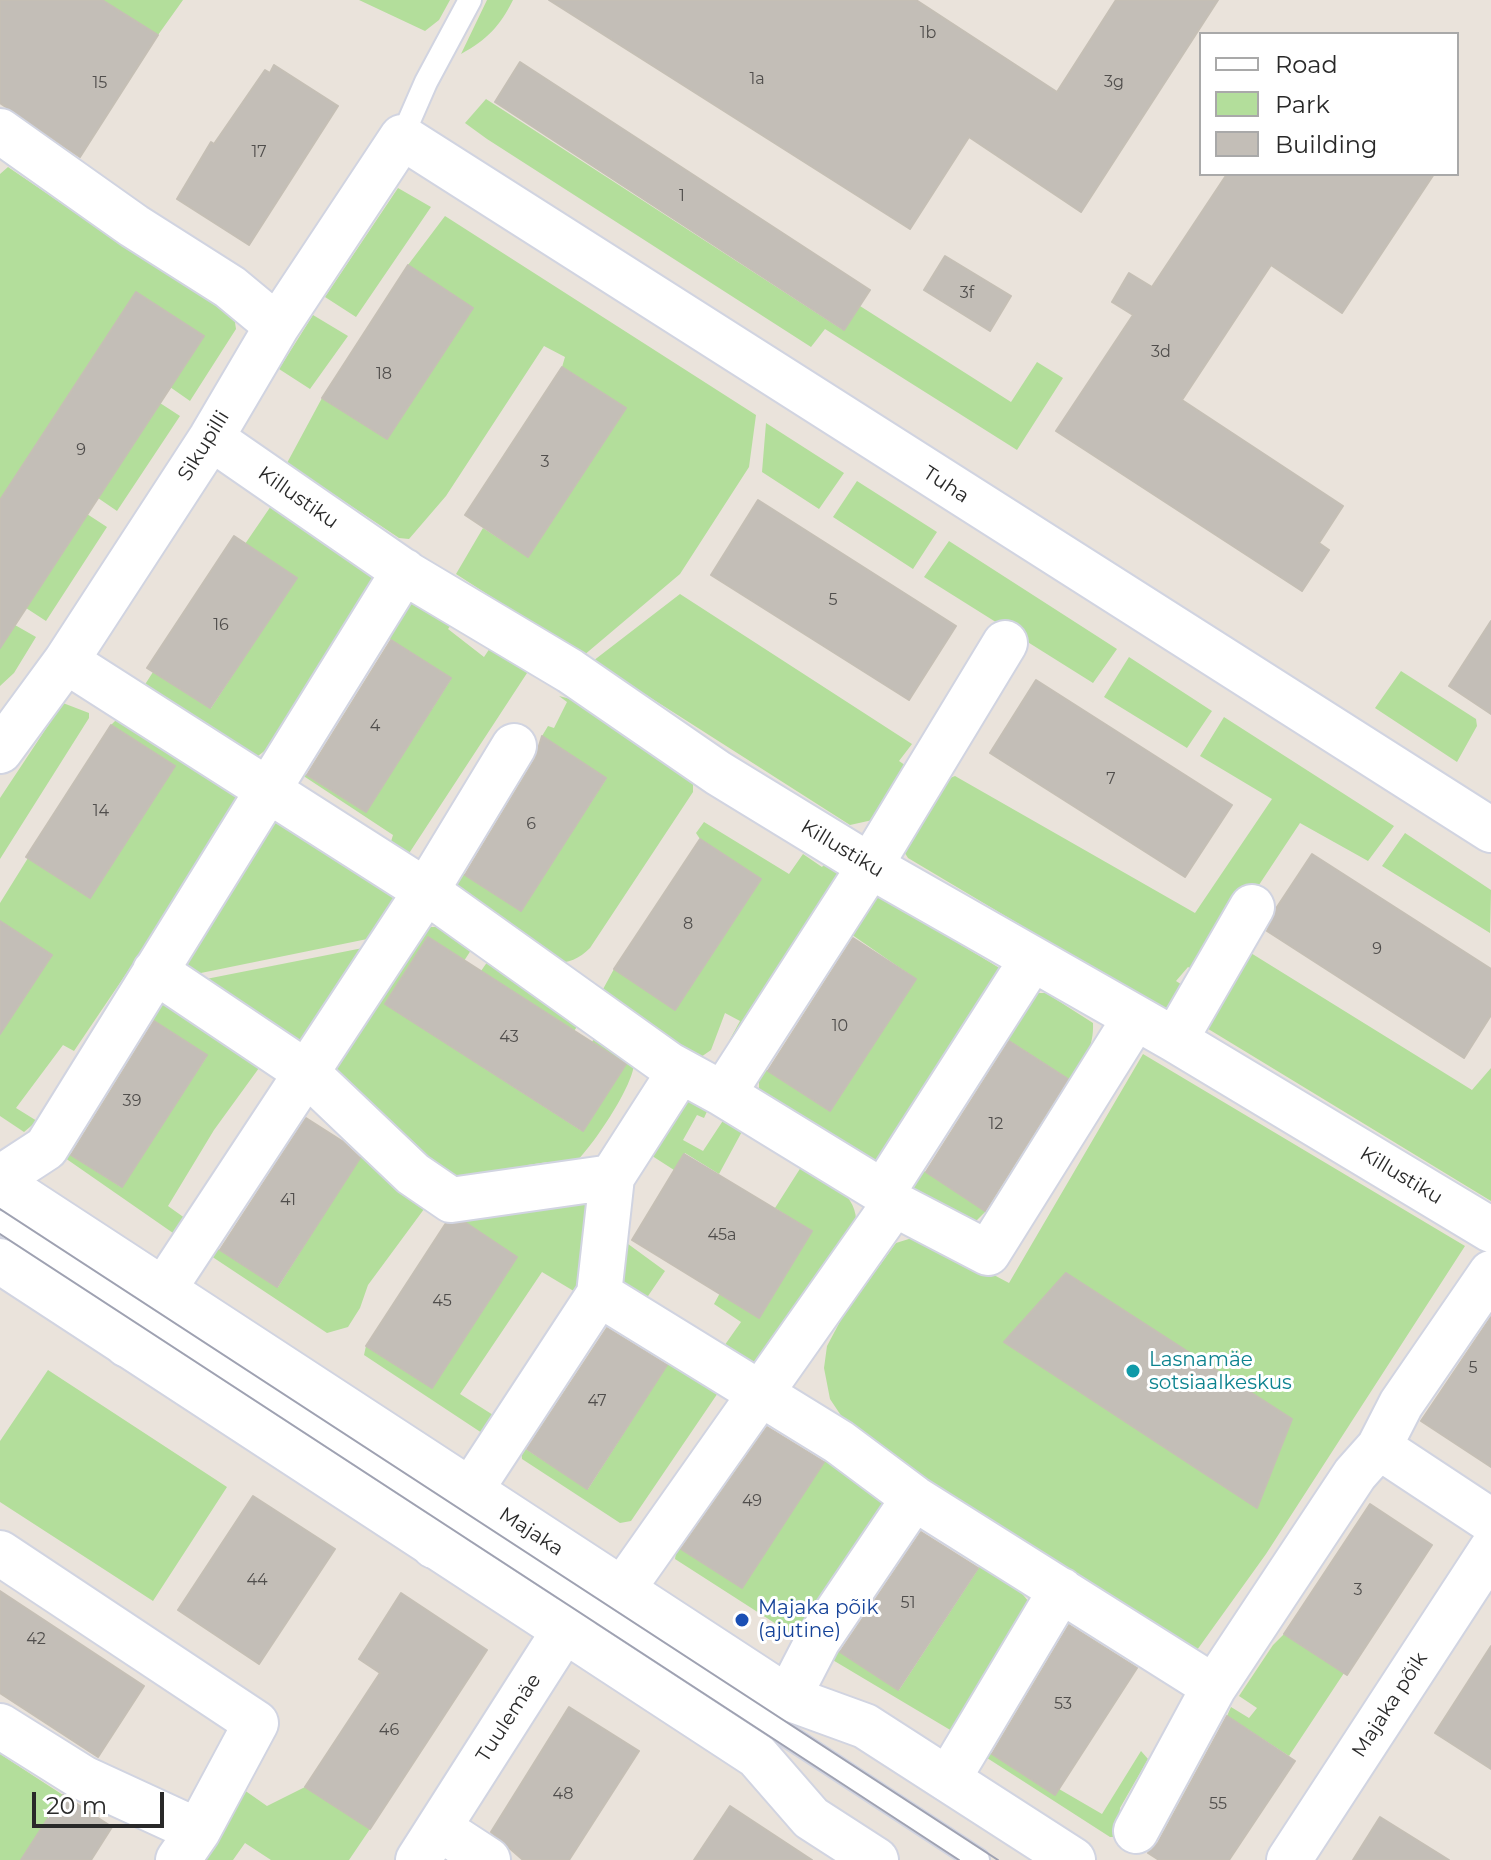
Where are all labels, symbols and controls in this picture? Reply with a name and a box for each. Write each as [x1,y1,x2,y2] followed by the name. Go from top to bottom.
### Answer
[920,23,936,43] house number: 1b
[1199,32,1459,176] legend
[1275,50,1338,79] text: Road
[749,69,765,89] house number: 1a
[1104,72,1124,92] house number: 3g
[93,73,107,93] house number: 15
[1275,90,1330,119] text: Park
[1275,130,1378,159] text: Building
[251,142,267,162] house number: 17
[679,186,685,206] house number: 1
[960,283,974,303] house number: 3f
[1151,342,1171,362] house number: 3d
[376,364,392,384] house number: 18
[173,407,235,485] street label: Sikupilli
[76,440,86,460] house number: 9
[540,452,550,472] house number: 3
[919,461,973,509] street label: Tuha
[253,462,343,534] street label: Killustiku
[828,590,838,610] house number: 5
[213,615,229,635] house number: 16
[370,716,380,736] house number: 4
[1106,769,1116,789] house number: 7
[93,801,109,821] house number: 14
[526,814,536,834] house number: 6
[796,815,888,883] street label: Killustiku
[683,914,693,934] house number: 8
[1372,939,1382,959] house number: 9
[832,1016,848,1036] house number: 10
[499,1027,519,1047] house number: 43
[123,1091,141,1111] house number: 39
[989,1114,1003,1134] house number: 12
[1355,1142,1447,1210] street label: Killustiku
[280,1190,296,1210] house number: 41
[707,1225,737,1245] house number: 45a
[432,1291,452,1311] house number: 45
[1149,1348,1292,1395] place label: Lasnamäe sotsiaalkeskus
[1468,1358,1478,1378] house number: 5
[1124,1362,1142,1380] marker: Lasnamäe sotsiaalkeskus
[587,1391,607,1411] house number: 47
[742,1491,762,1511] house number: 49
[494,1502,568,1562] street label: Majaka
[246,1570,268,1590] house number: 44
[1353,1580,1363,1600] house number: 3
[901,1593,915,1613] house number: 51
[758,1596,878,1643] place label: Majaka põik (ajutine)
[733,1611,751,1629] marker: Majaka põik (ajutine)
[26,1629,46,1649] house number: 42
[1347,1648,1433,1762] street label: Majaka põik
[472,1669,546,1767] street label: Tuulemäe
[1054,1694,1072,1714] house number: 53
[379,1720,399,1740] house number: 46
[36,1776,168,1826] scale bar
[553,1784,573,1804] house number: 48
[46,1791,107,1820] text: 20 m
[1209,1794,1227,1814] house number: 55

